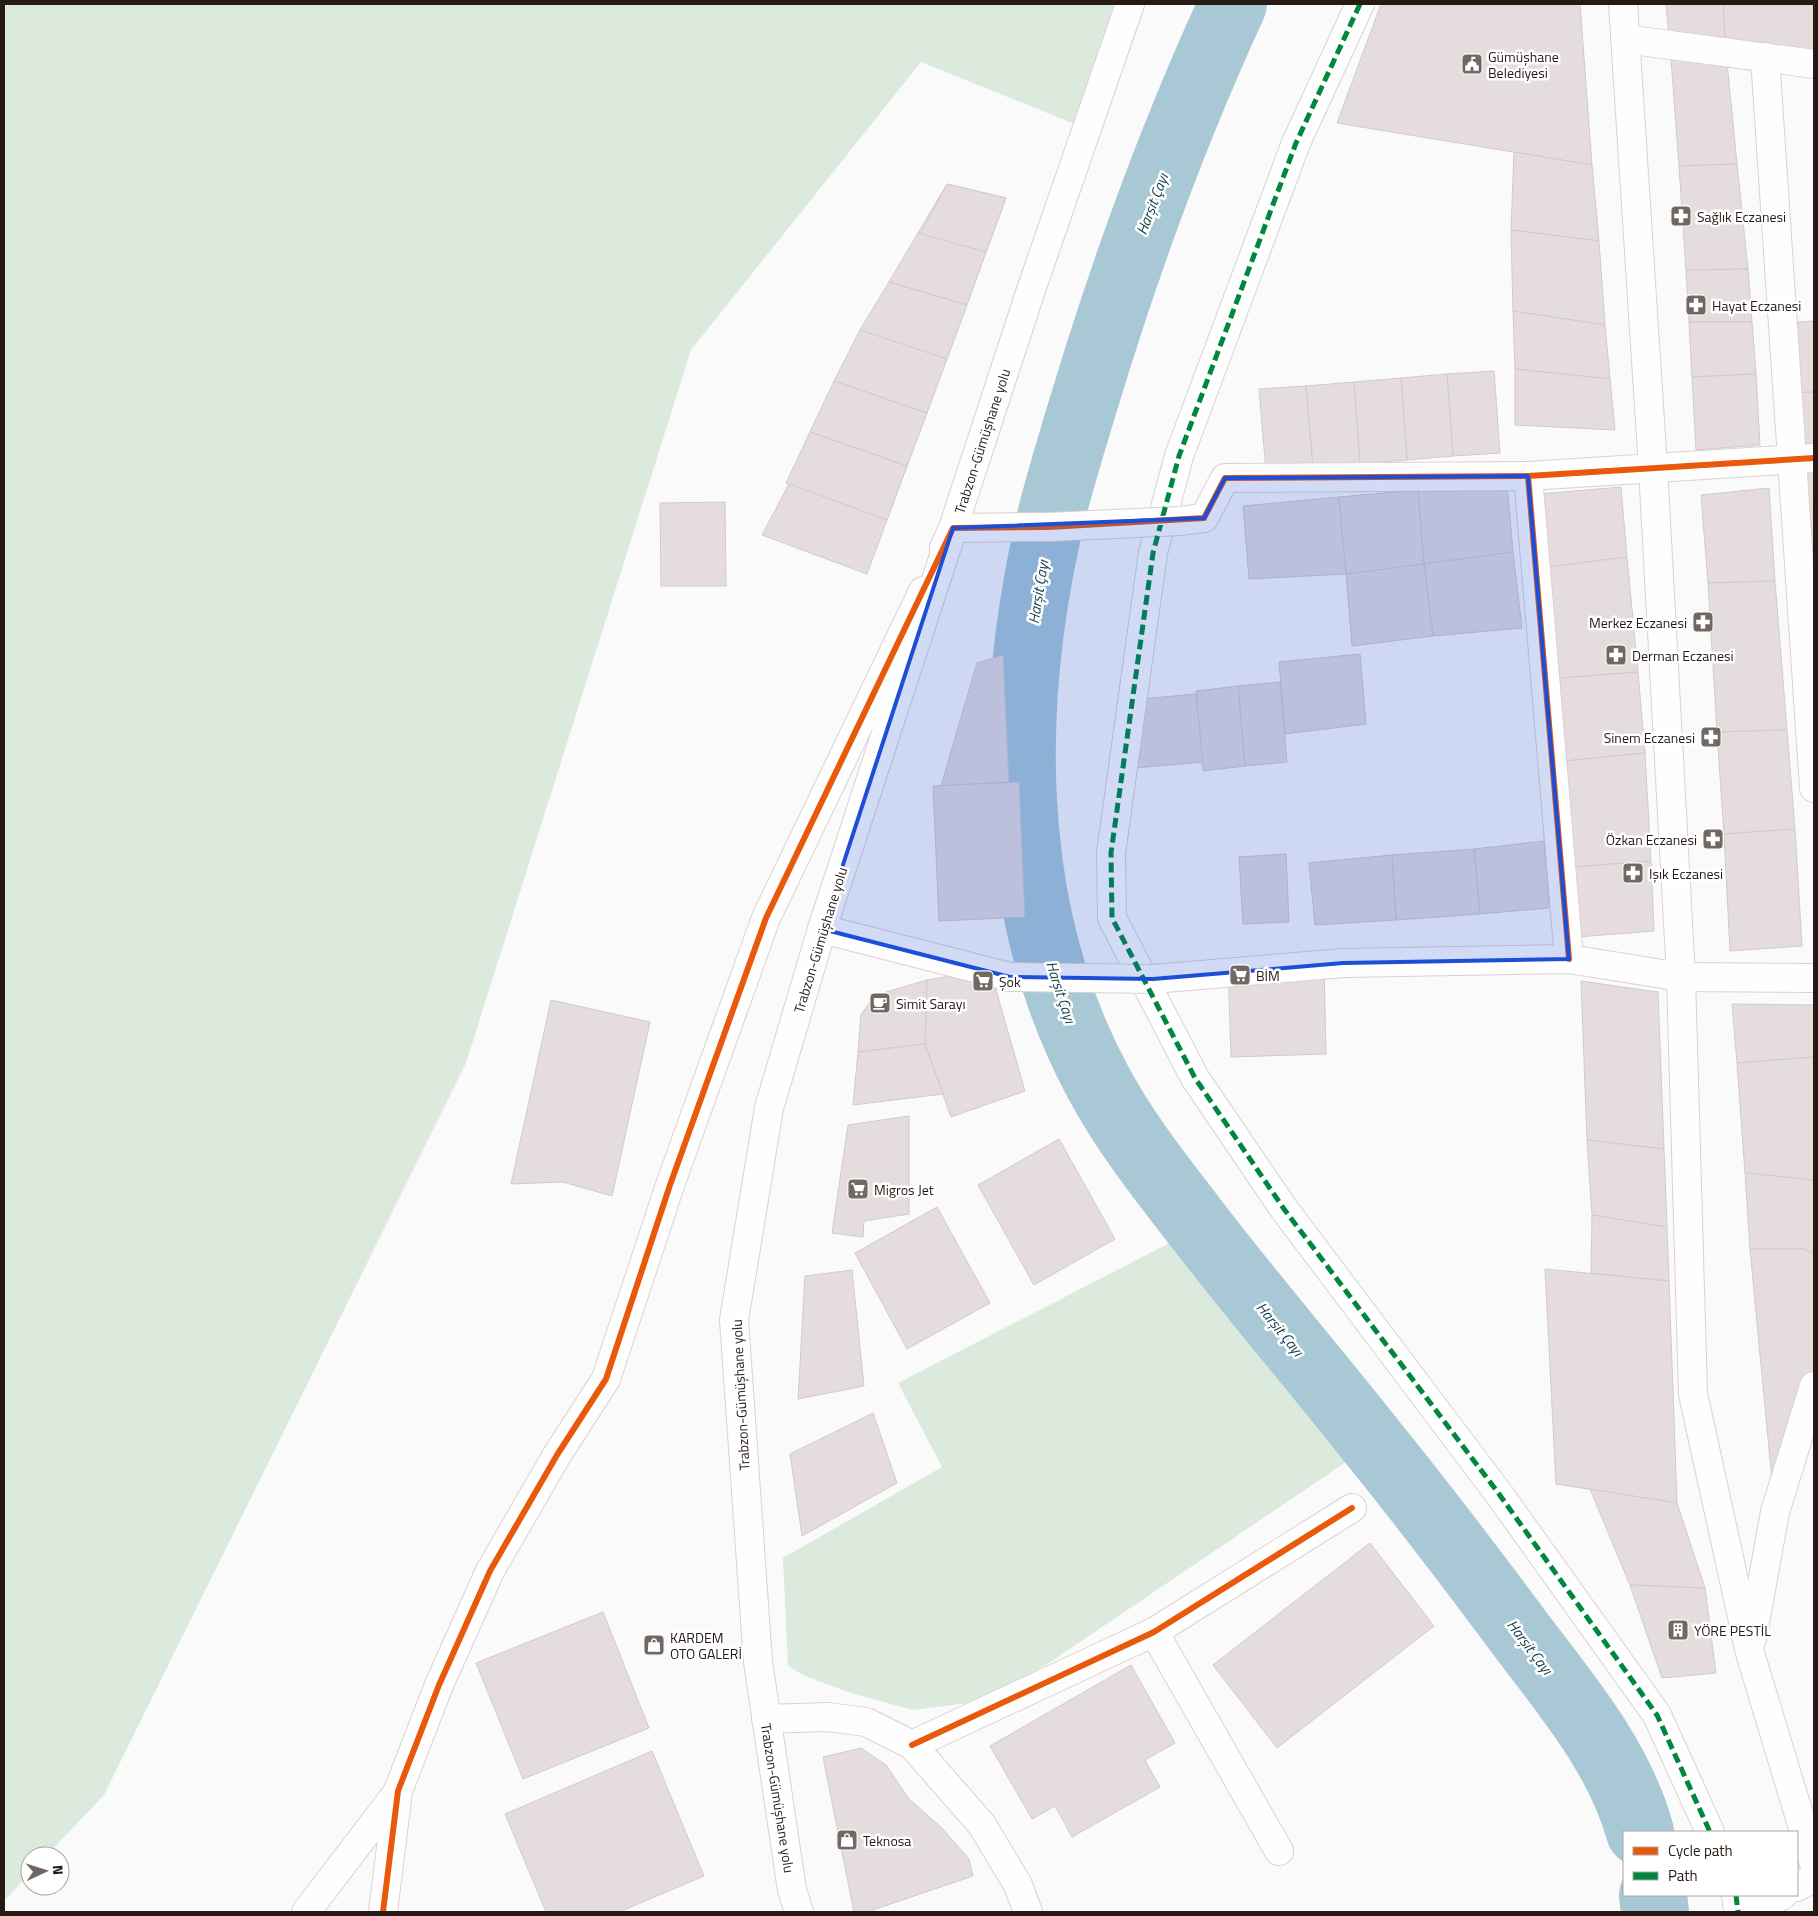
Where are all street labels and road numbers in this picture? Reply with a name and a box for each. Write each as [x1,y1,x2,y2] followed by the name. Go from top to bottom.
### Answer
[949,366,1015,516] street label: Trabzon-Gümüşhane yolu
[788,865,852,1015] street label: Trabzon-Gümüşhane yolu
[726,1319,754,1471] street label: Trabzon-Gümüşhane yolu
[756,1722,800,1874] street label: Trabzon-Gümüşhane yolu

